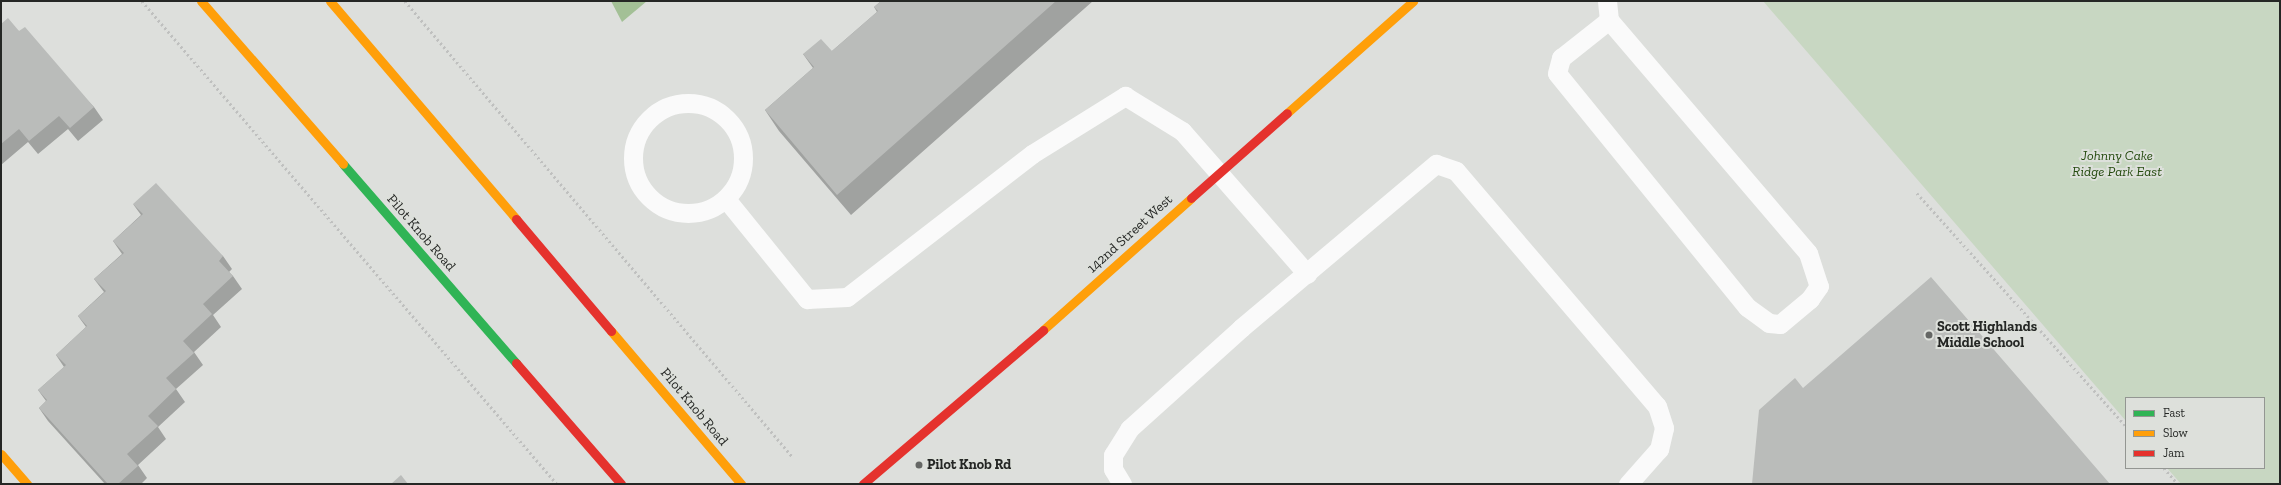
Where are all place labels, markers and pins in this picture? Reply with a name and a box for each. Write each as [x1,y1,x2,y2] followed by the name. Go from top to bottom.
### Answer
[1937,319,2037,352] place label: Scott Highlands Middle School
[1924,330,1934,340] marker: Scott Highlands Middle School
[927,457,1011,473] place label: Pilot Knob Rd
[914,460,924,470] marker: Pilot Knob Rd

